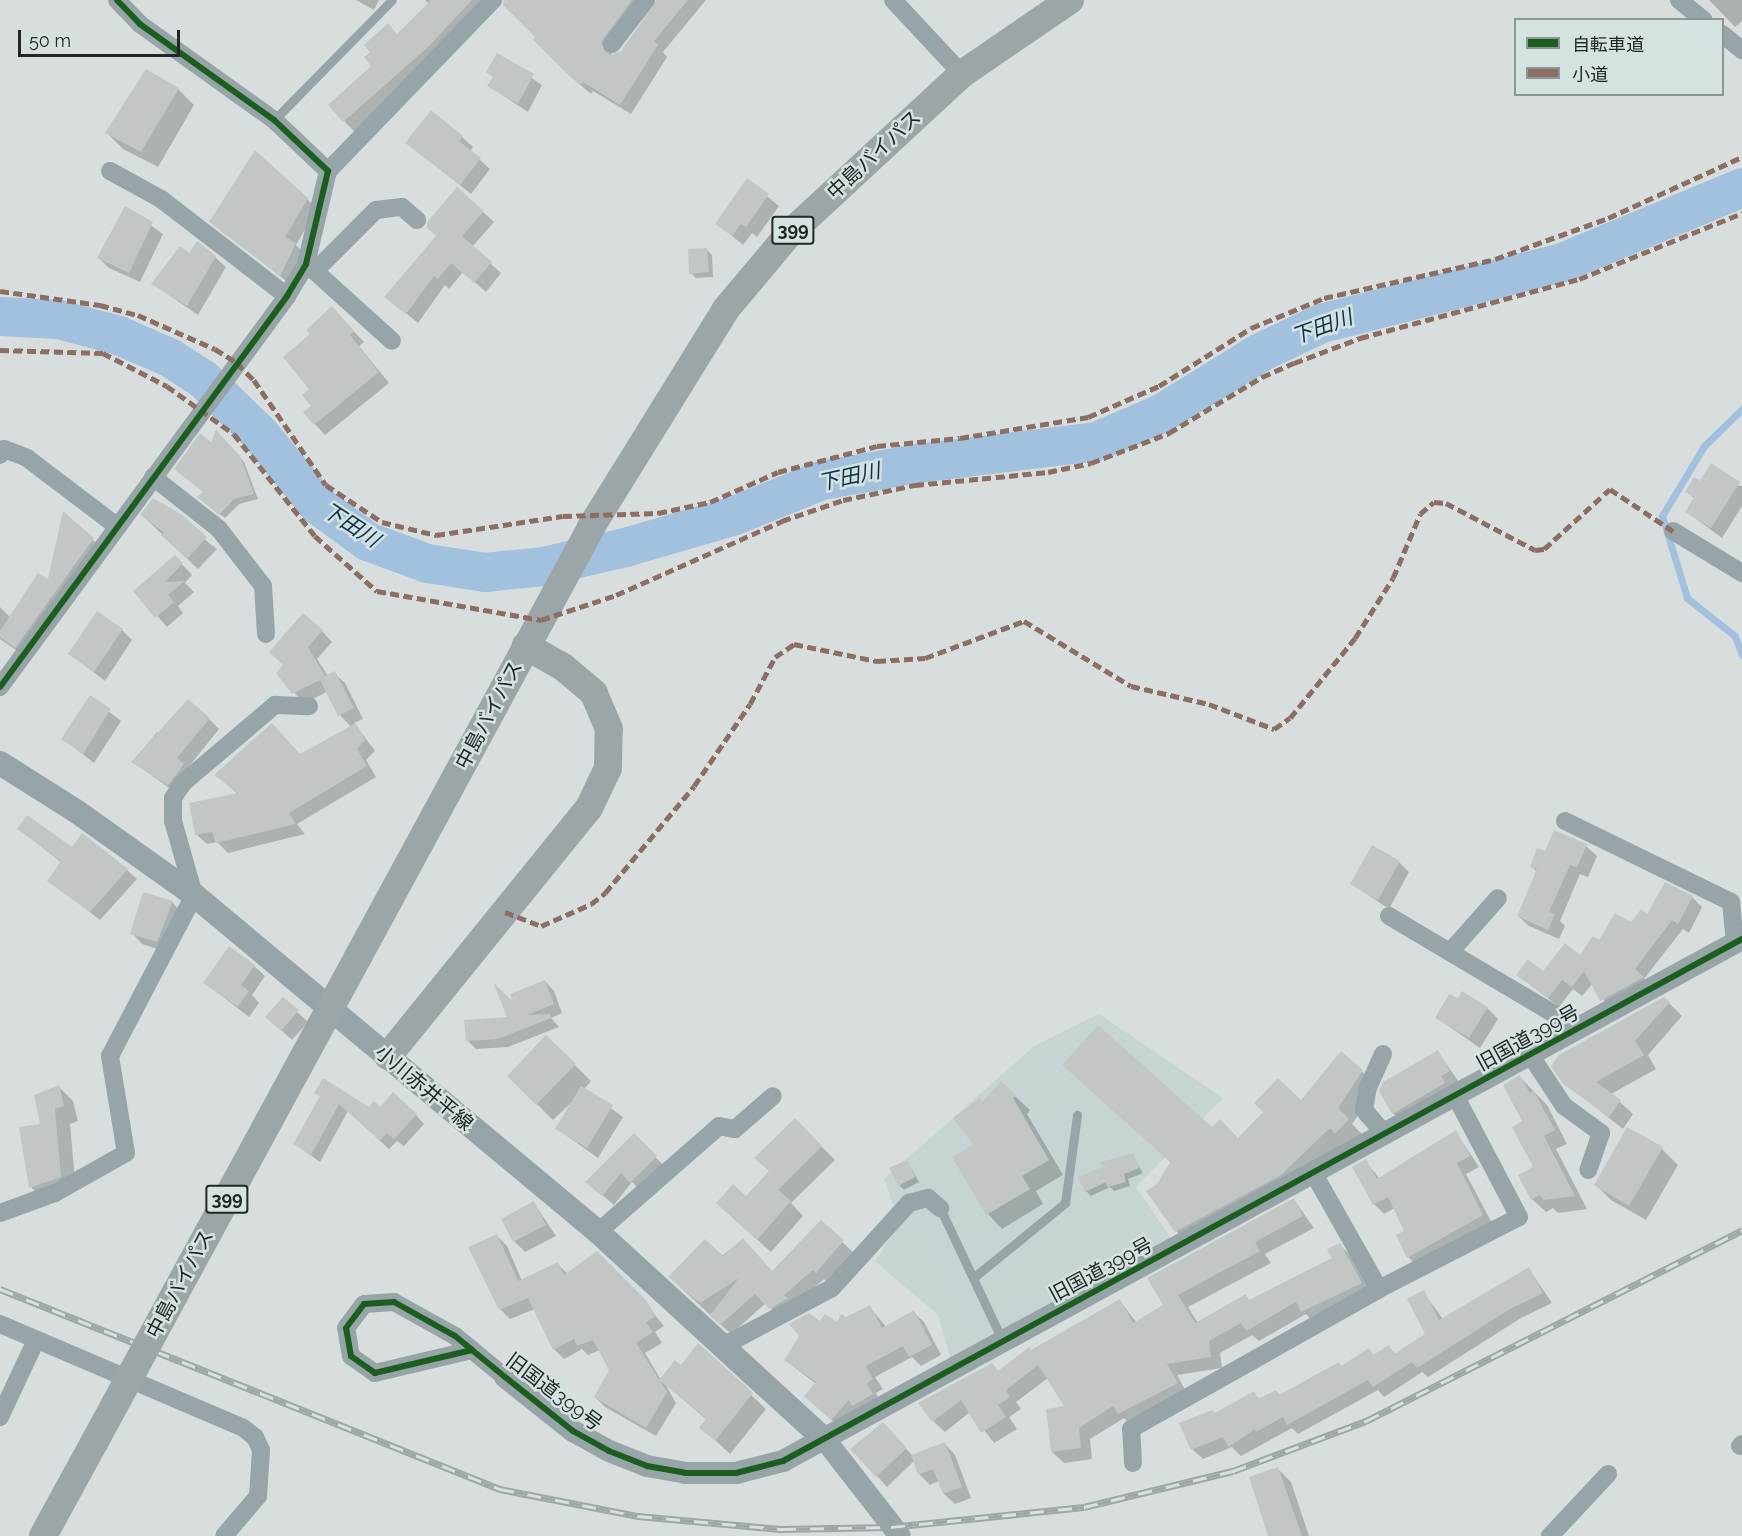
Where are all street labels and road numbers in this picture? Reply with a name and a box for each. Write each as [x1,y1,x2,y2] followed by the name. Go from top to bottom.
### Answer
[822,105,926,205] street label: 中島バイパス
[770,215,816,245] road number: 399
[450,656,528,774] street label: 中島バイパス
[1472,1000,1584,1076] street label: 旧国道399号
[370,1040,478,1136] street label: 小川赤井平線
[204,1184,250,1214] road number: 399
[141,1225,219,1343] street label: 中島バイパス
[1045,1233,1157,1307] street label: 旧国道399号
[501,1348,607,1436] street label: 旧国道399号

